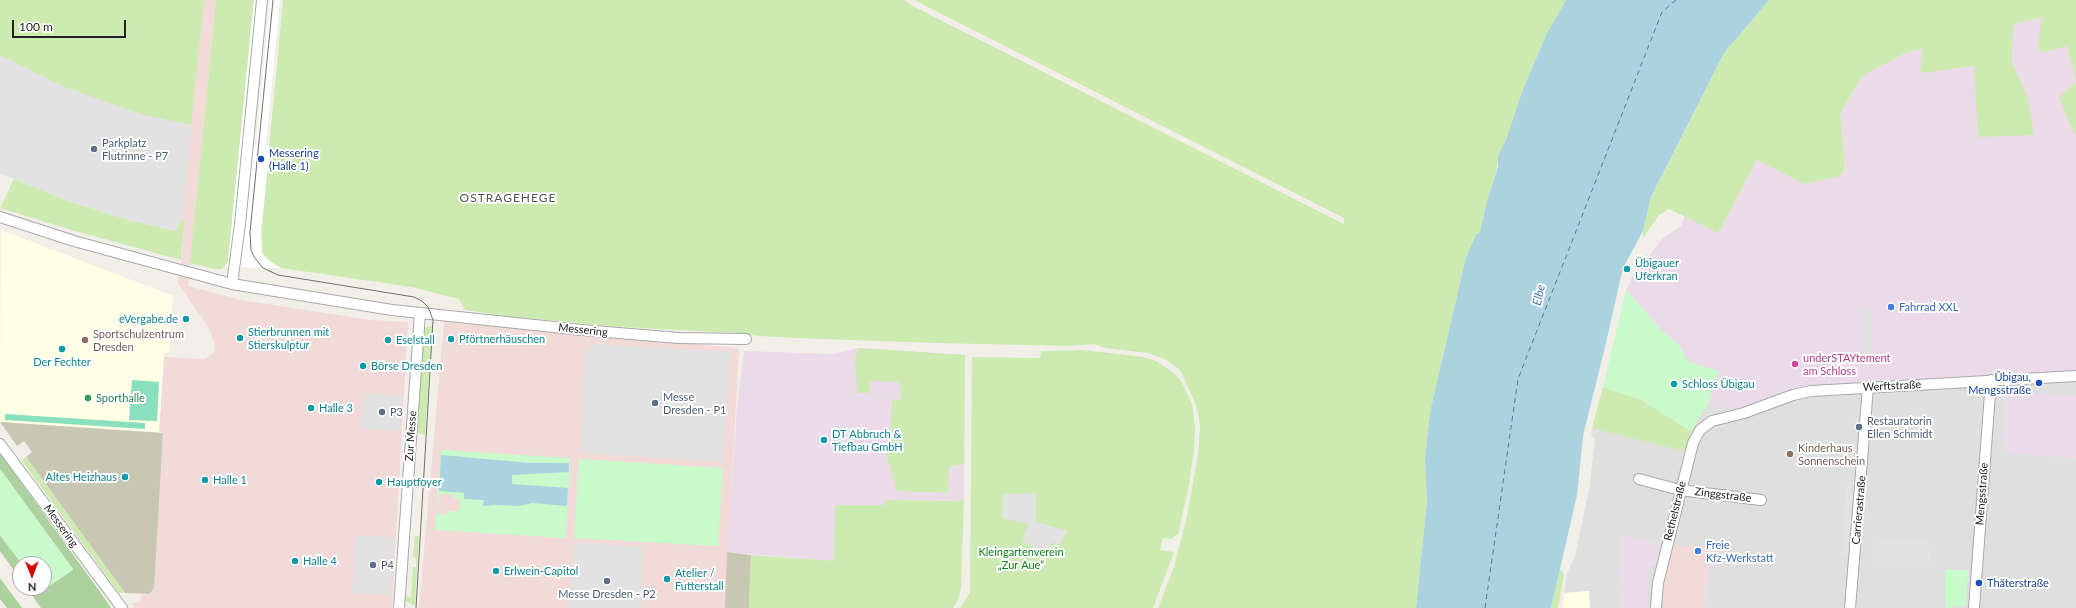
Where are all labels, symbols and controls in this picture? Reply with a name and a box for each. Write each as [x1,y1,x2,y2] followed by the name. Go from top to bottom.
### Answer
[14,12,128,38] scale bar
[19,19,53,34] text: 100 m
[102,136,168,162] place label: Parkplatz Flutrinne - P7
[89,144,99,154] marker: Parkplatz Flutrinne - P7
[269,146,319,172] place label: Messering (Halle 1)
[256,154,266,164] marker: Messering (Halle 1)
[460,191,556,205] district label: OSTRAGEHEGE
[1635,256,1679,282] place label: Übigauer Uferkran
[1622,264,1632,274] marker: Übigauer Uferkran
[1530,283,1548,307] water label: Elbe
[1899,300,1958,314] place label: Fahrrad XXL
[1886,302,1896,312] marker: Fahrrad XXL
[119,312,178,326] place label: eVergabe.de
[181,314,191,324] marker: eVergabe.de
[558,321,608,339] street label: Messering
[248,325,329,351] place label: Stierbrunnen mit Stierskulptur
[93,327,184,353] place label: Sportschulzentrum Dresden
[459,332,545,346] place label: Pförtnerhäuschen
[235,333,245,343] marker: Stierbrunnen mit Stierskulptur
[396,333,435,347] place label: Eselstall
[446,334,456,344] marker: Pförtnerhäuschen
[80,335,90,345] marker: Sportschulzentrum Dresden
[383,335,393,345] marker: Eselstall
[57,344,67,354] marker: Der Fechter
[1803,351,1890,377] place label: underSTAYtement am Schloss
[33,355,91,369] place label: Der Fechter
[371,359,442,373] place label: Börse Dresden
[1790,359,1800,369] marker: underSTAYtement am Schloss
[358,361,368,371] marker: Börse Dresden
[1968,370,2031,396] place label: Übigau, Mengsstraße
[1682,377,1755,391] place label: Schloss Übigau
[1863,378,1921,394] street label: Werftstraße
[2034,378,2044,388] marker: Übigau, Mengsstraße
[1669,379,1679,389] marker: Schloss Übigau
[663,390,726,416] place label: Messe Dresden - P1
[96,391,145,405] place label: Sporthalle
[83,393,93,403] marker: Sporthalle
[650,398,660,408] marker: Messe Dresden - P1
[319,401,353,415] place label: Halle 3
[306,403,316,413] marker: Halle 3
[390,405,403,419] place label: P3
[377,407,387,417] marker: P3
[403,410,419,462] street label: Zur Messe
[1867,414,1932,440] place label: Restauratorin Ellen Schmidt
[1854,422,1864,432] marker: Restauratorin Ellen Schmidt
[832,427,903,453] place label: DT Abbruch & Tiefbau GmbH
[819,435,829,445] marker: DT Abbruch & Tiefbau GmbH
[1798,441,1865,467] place label: Kinderhaus Sonnenschein
[1785,449,1795,459] marker: Kinderhaus Sonnenschein
[1973,462,1991,526] street label: Mengsstraße
[46,470,117,484] place label: Altes Heizhaus
[120,472,130,482] marker: Altes Heizhaus
[213,473,247,487] place label: Halle 1
[200,475,210,485] marker: Halle 1
[387,475,442,489] place label: Hauptfoyer
[1849,475,1869,545] street label: Carrierastraße
[374,477,384,487] marker: Hauptfoyer
[1661,480,1689,542] street label: Rethelstraße
[1694,485,1752,505] street label: Zinggstraße
[41,502,81,550] street label: Messering
[1706,538,1773,564] place label: Freie Kfz-Werkstatt
[978,545,1064,571] park label: Kleingartenverein „Zur Aue“
[1693,546,1703,556] marker: Freie Kfz-Werkstatt
[303,554,337,568] place label: Halle 4
[12,556,52,596] north arrow
[290,556,300,566] marker: Halle 4
[381,558,394,572] place label: P4
[368,560,378,570] marker: P4
[504,564,578,578] place label: Erlwein-Capitol
[491,566,501,576] marker: Erlwein-Capitol
[675,566,724,592] place label: Atelier / Futterstall
[662,574,672,584] marker: Atelier / Futterstall
[602,576,612,586] marker: Messe Dresden - P2
[1987,576,2049,590] place label: Thäterstraße
[1974,578,1984,588] marker: Thäterstraße
[28,581,37,594] text: N
[558,587,656,601] place label: Messe Dresden - P2

